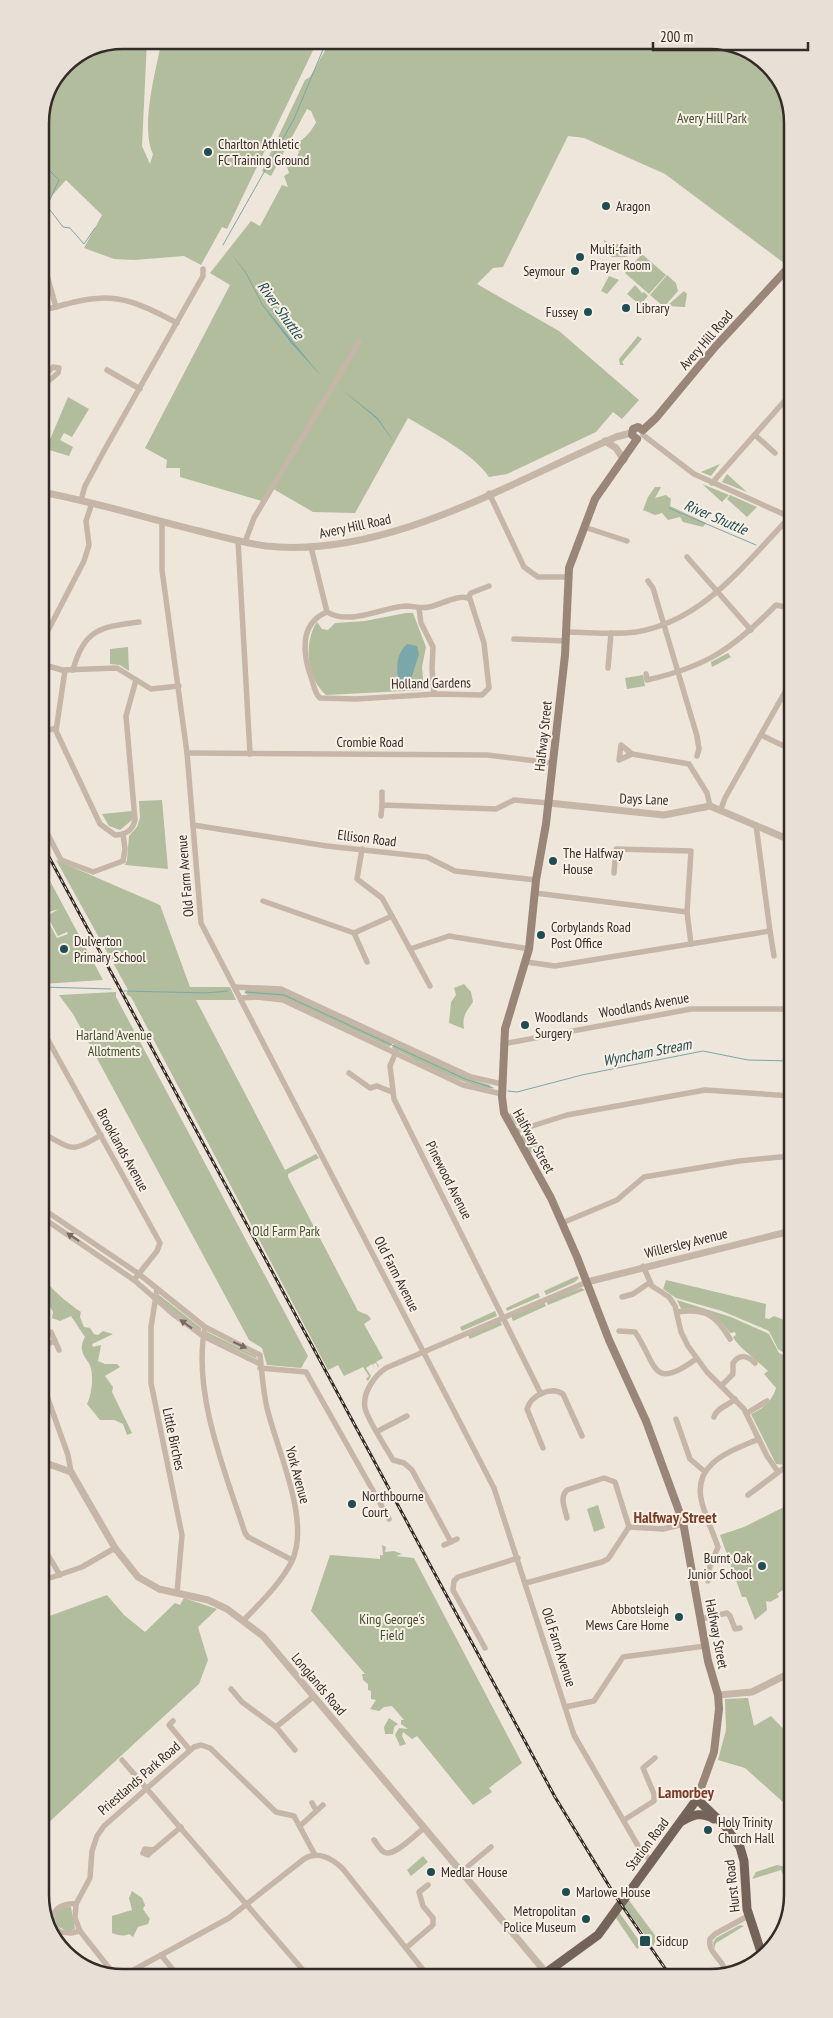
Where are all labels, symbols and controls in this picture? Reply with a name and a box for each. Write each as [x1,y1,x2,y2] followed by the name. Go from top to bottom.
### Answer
[653,20,808,52] scale bar
[660,27,693,46] text: 200 m
[677,109,748,127] park label: Avery Hill Park
[218,135,309,169] place label: Charlton Athletic FC Training Ground
[202,146,214,158] marker: Charlton Athletic FC Training Ground
[616,197,650,215] place label: Aragon
[600,200,612,212] marker: Aragon
[590,240,651,274] place label: Multi-faith Prayer Room
[574,251,586,263] marker: Multi-faith Prayer Room
[523,262,565,280] place label: Seymour
[569,265,581,277] marker: Seymour
[254,277,309,343] water label: River Shuttle
[636,299,670,317] place label: Library
[620,302,632,314] marker: Library
[546,303,579,321] place label: Fussey
[582,306,594,318] marker: Fussey
[675,307,737,373] street label: Avery Hill Road
[681,495,751,539] water label: River Shuttle
[317,510,393,542] street label: Avery Hill Road
[391,673,471,693] street label: Holland Gardens
[530,700,556,772] street label: Halfway Street
[337,733,403,751] street label: Crombie Road
[619,789,669,809] street label: Days Lane
[336,825,398,851] street label: Ellison Road
[172,834,198,918] street label: Old Farm Avenue
[563,844,624,878] place label: The Halfway House
[547,855,559,867] marker: The Halfway House
[551,918,631,952] place label: Corbylands Road Post Office
[535,929,547,941] marker: Corbylands Road Post Office
[74,932,146,966] place label: Dulverton Primary School
[58,943,70,955] marker: Dulverton Primary School
[598,988,691,1022] street label: Woodlands Avenue
[535,1008,588,1042] place label: Woodlands Surgery
[519,1019,531,1031] marker: Woodlands Surgery
[76,1026,152,1060] park label: Harland Avenue Allotments
[601,1034,694,1070] water label: Wyncham Stream
[93,1106,153,1195] street label: Brooklands Avenue
[509,1106,559,1176] street label: Halfway Street
[422,1138,477,1222] street label: Pinewood Avenue
[252,1222,321,1240] park label: Old Farm Park
[643,1224,730,1262] street label: Willersley Avenue
[66,1232,80,1242] one-way arrow
[370,1233,424,1315] street label: Old Farm Avenue
[180,1319,193,1330] one-way arrow
[233,1341,247,1349] one-way arrow
[159,1406,189,1472] street label: Little Birches
[282,1444,314,1506] street label: York Avenue
[362,1487,424,1521] place label: Northbourne Court
[346,1498,358,1510] marker: Northbourne Court
[633,1507,717,1527] district label: Halfway Street
[687,1549,753,1583] place label: Burnt Oak Junior School
[756,1560,768,1572] marker: Burnt Oak Junior School
[701,1598,733,1671] street label: Halfway Street
[586,1600,669,1634] place label: Abbotsleigh Mews Care Home
[538,1605,580,1689] street label: Old Farm Avenue
[359,1610,425,1644] park label: King George's Field
[673,1611,685,1623] marker: Abbotsleigh Mews Care Home
[288,1649,350,1719] street label: Longlands Road
[94,1737,184,1819] street label: Priestlands Park Road
[658,1782,715,1802] district label: Lamorbey
[718,1813,775,1847] place label: Holy Trinity Church Hall
[621,1814,673,1874] street label: Station Road
[702,1824,714,1836] marker: Holy Trinity Church Hall
[720,1859,744,1913] street label: Hurst Road
[441,1863,508,1881] place label: Medlar House
[425,1866,437,1878] marker: Medlar House
[576,1883,651,1901] place label: Marlowe House
[560,1886,572,1898] marker: Marlowe House
[504,1902,576,1936] place label: Metropolitan Police Museum
[580,1913,592,1925] marker: Metropolitan Police Museum
[656,1932,688,1950] place label: Sidcup
[638,1934,652,1948] marker: Sidcup

